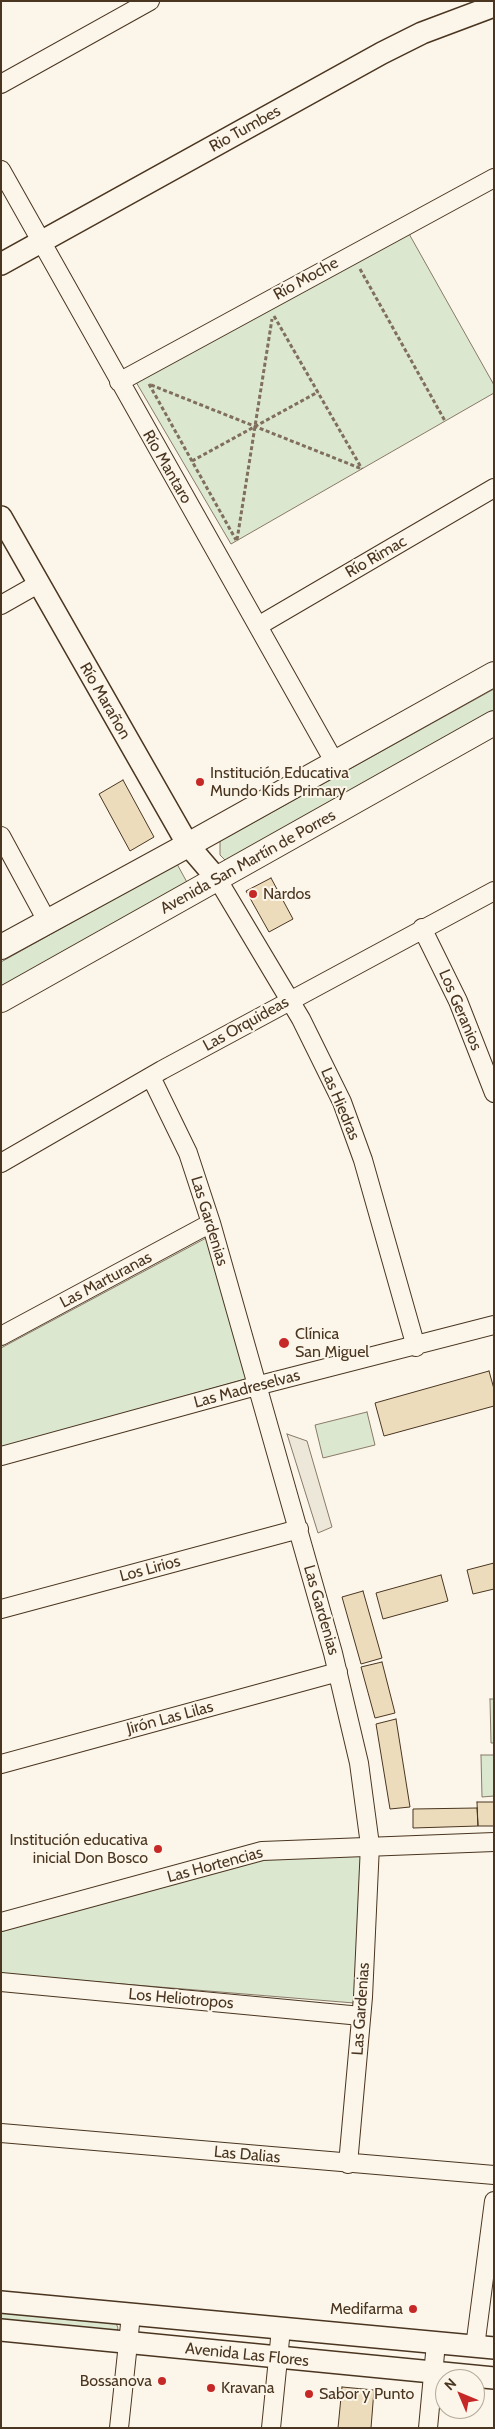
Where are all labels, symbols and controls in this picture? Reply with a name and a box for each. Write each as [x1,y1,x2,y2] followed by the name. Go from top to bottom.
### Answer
[206,102,284,156] street label: Rio Tumbes
[270,253,342,305] street label: Río Moche
[138,427,196,507] street label: Río Mantaro
[342,532,410,582] street label: Río Rimac
[75,659,135,743] street label: Río Marañon
[210,763,349,801] place label: Institución Educativa Mundo Kids Primary
[194,776,206,788] marker: Institución Educativa Mundo Kids Primary
[157,806,339,918] street label: Avenida San Martín de Porres
[263,884,311,904] place label: Nardos
[247,888,259,900] marker: Nardos
[434,967,486,1053] street label: Los Geranios
[200,993,292,1055] street label: Las Orquideas
[316,1065,364,1143] street label: Las Hiedras
[186,1174,232,1268] street label: Las Gardenias
[57,1248,155,1312] street label: Las Marturanas
[295,1324,369,1362] place label: Clínica San Miguel
[277,1336,291,1350] marker: Clínica San Miguel
[192,1366,302,1412] street label: Las Madreselvas
[117,1552,183,1586] street label: Los Lirios
[299,1563,343,1657] street label: Las Gardenias
[125,1697,215,1739] street label: Jirón Las Lilas
[9,1830,148,1868] place label: Institución educativa inicial Don Bosco
[152,1843,164,1855] marker: Institución educativa inicial Don Bosco
[165,1843,265,1887] street label: Las Hortencias
[348,1962,374,2056] street label: Las Gardenias
[128,1985,234,2013] street label: Los Heliotropos
[213,2143,281,2167] street label: Las Dalias
[330,2299,403,2319] place label: Medifarma
[407,2303,419,2315] marker: Medifarma
[184,2339,310,2371] street label: Avenida Las Flores
[435,2369,485,2419] north arrow
[80,2371,152,2391] place label: Bossanova
[440,2374,460,2394] text: N
[156,2375,168,2387] marker: Bossanova
[221,2378,274,2398] place label: Kravana
[205,2382,217,2394] marker: Kravana
[319,2384,414,2404] place label: Sabor y Punto
[303,2388,315,2400] marker: Sabor y Punto

